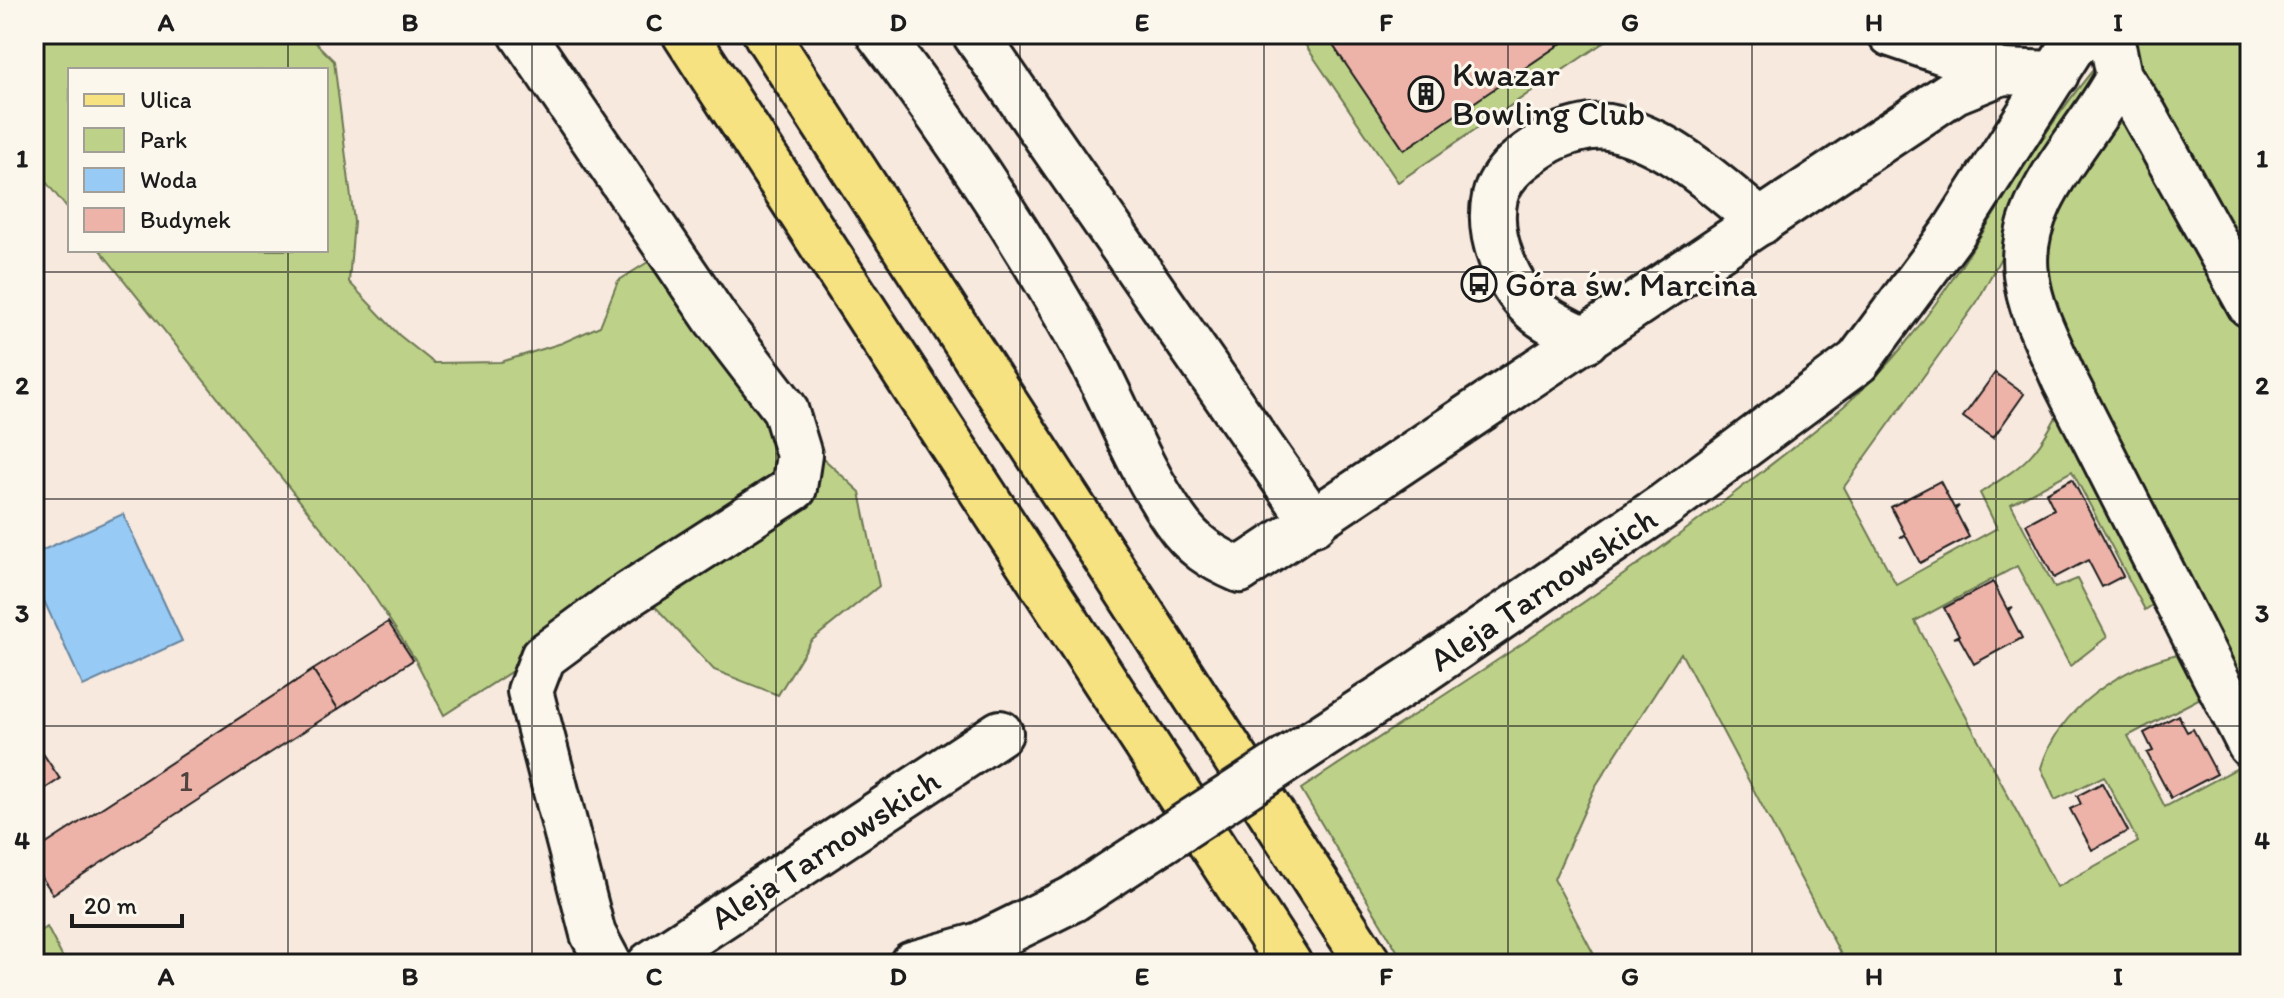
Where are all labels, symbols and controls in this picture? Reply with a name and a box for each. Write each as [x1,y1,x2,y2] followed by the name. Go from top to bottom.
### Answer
[157,6,175,38] text: A
[402,6,419,38] text: B
[646,6,663,38] text: C
[889,6,907,38] text: D
[1135,6,1149,38] text: E
[1379,6,1393,38] text: F
[1621,6,1639,38] text: G
[1865,6,1883,38] text: H
[2113,6,2123,38] text: I
[1452,54,1645,134] place label: Kwazar Bowling Club
[68,68,328,252] legend
[1407,75,1445,113] building icon: Kwazar Bowling Club
[140,85,192,114] text: Ulica
[140,125,187,154] text: Park
[16,142,28,174] text: 1
[2256,142,2268,174] text: 1
[140,165,197,194] text: Woda
[140,205,231,234] text: Budynek
[1505,264,1758,305] place label: Góra św. Marcina
[1460,265,1498,303] bus stop icon: Góra św. Marcina
[15,369,29,401] text: 2
[2255,369,2269,401] text: 2
[1422,498,1664,680] street label: Aleja Tarnowskich
[15,597,29,629] text: 3
[2255,597,2269,629] text: 3
[703,760,947,938] street label: Aleja Tarnowskich
[179,762,193,799] house number: 1
[14,824,30,856] text: 4
[2254,824,2270,856] text: 4
[72,878,182,928] scale bar
[84,891,137,920] text: 20 m
[157,960,175,992] text: A
[402,960,419,992] text: B
[646,960,663,992] text: C
[889,960,907,992] text: D
[1135,960,1149,992] text: E
[1379,960,1393,992] text: F
[1621,960,1639,992] text: G
[1865,960,1883,992] text: H
[2113,960,2123,992] text: I

